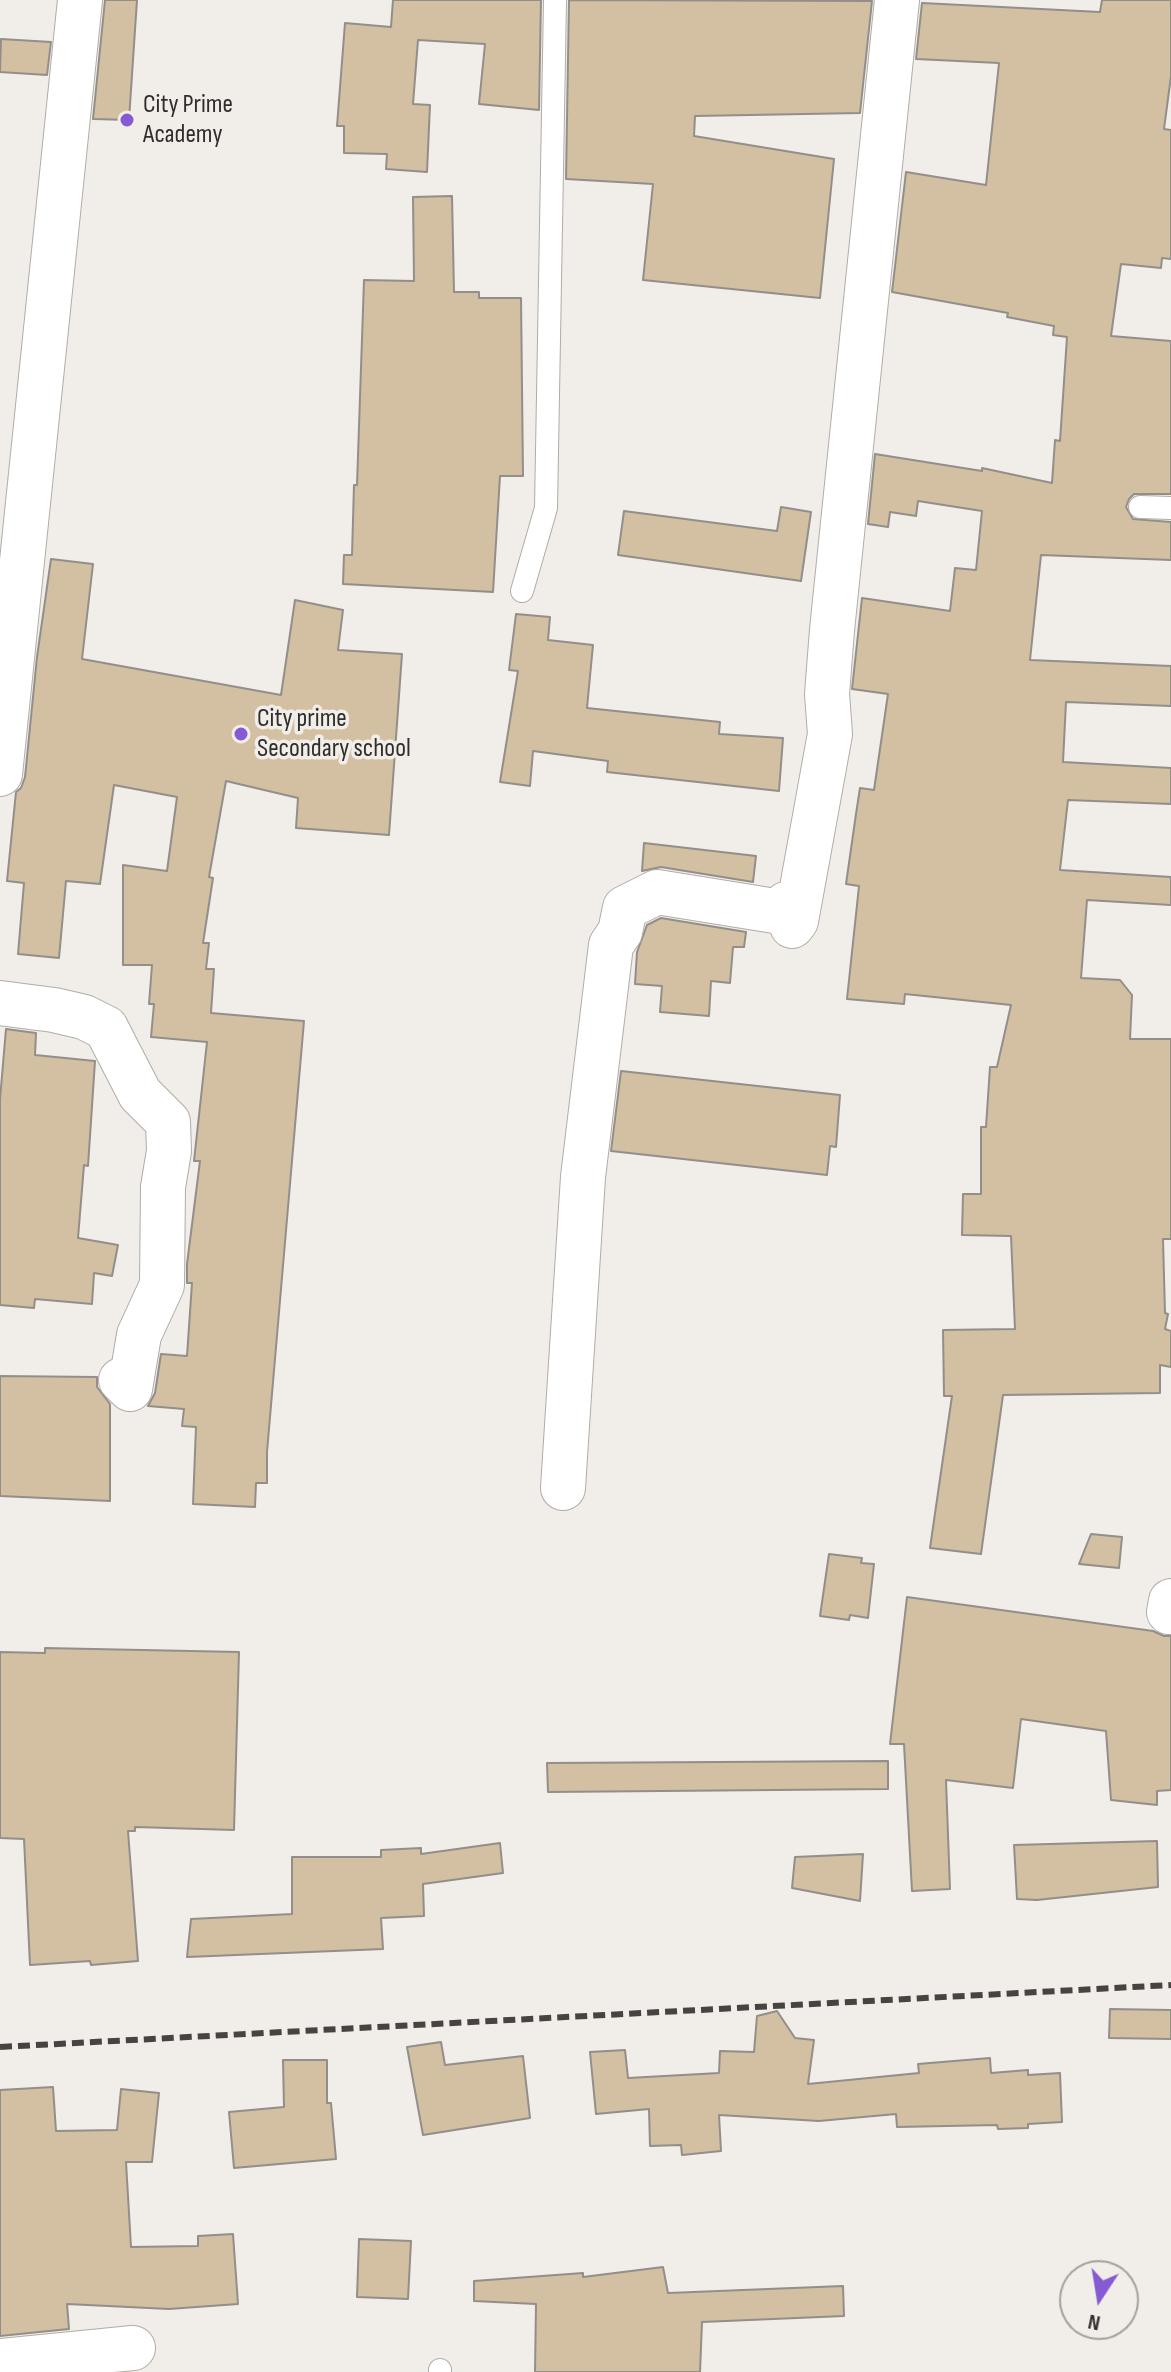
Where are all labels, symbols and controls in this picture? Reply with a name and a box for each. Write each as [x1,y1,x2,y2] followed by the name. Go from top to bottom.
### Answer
[143,89,233,150] place label: City Prime Academy
[118,111,136,129] marker: City Prime Academy
[257,703,411,764] place label: City prime Secondary school
[232,725,250,743] marker: City prime Secondary school
[1059,2260,1139,2340] north arrow
[1086,2308,1103,2336] text: N

